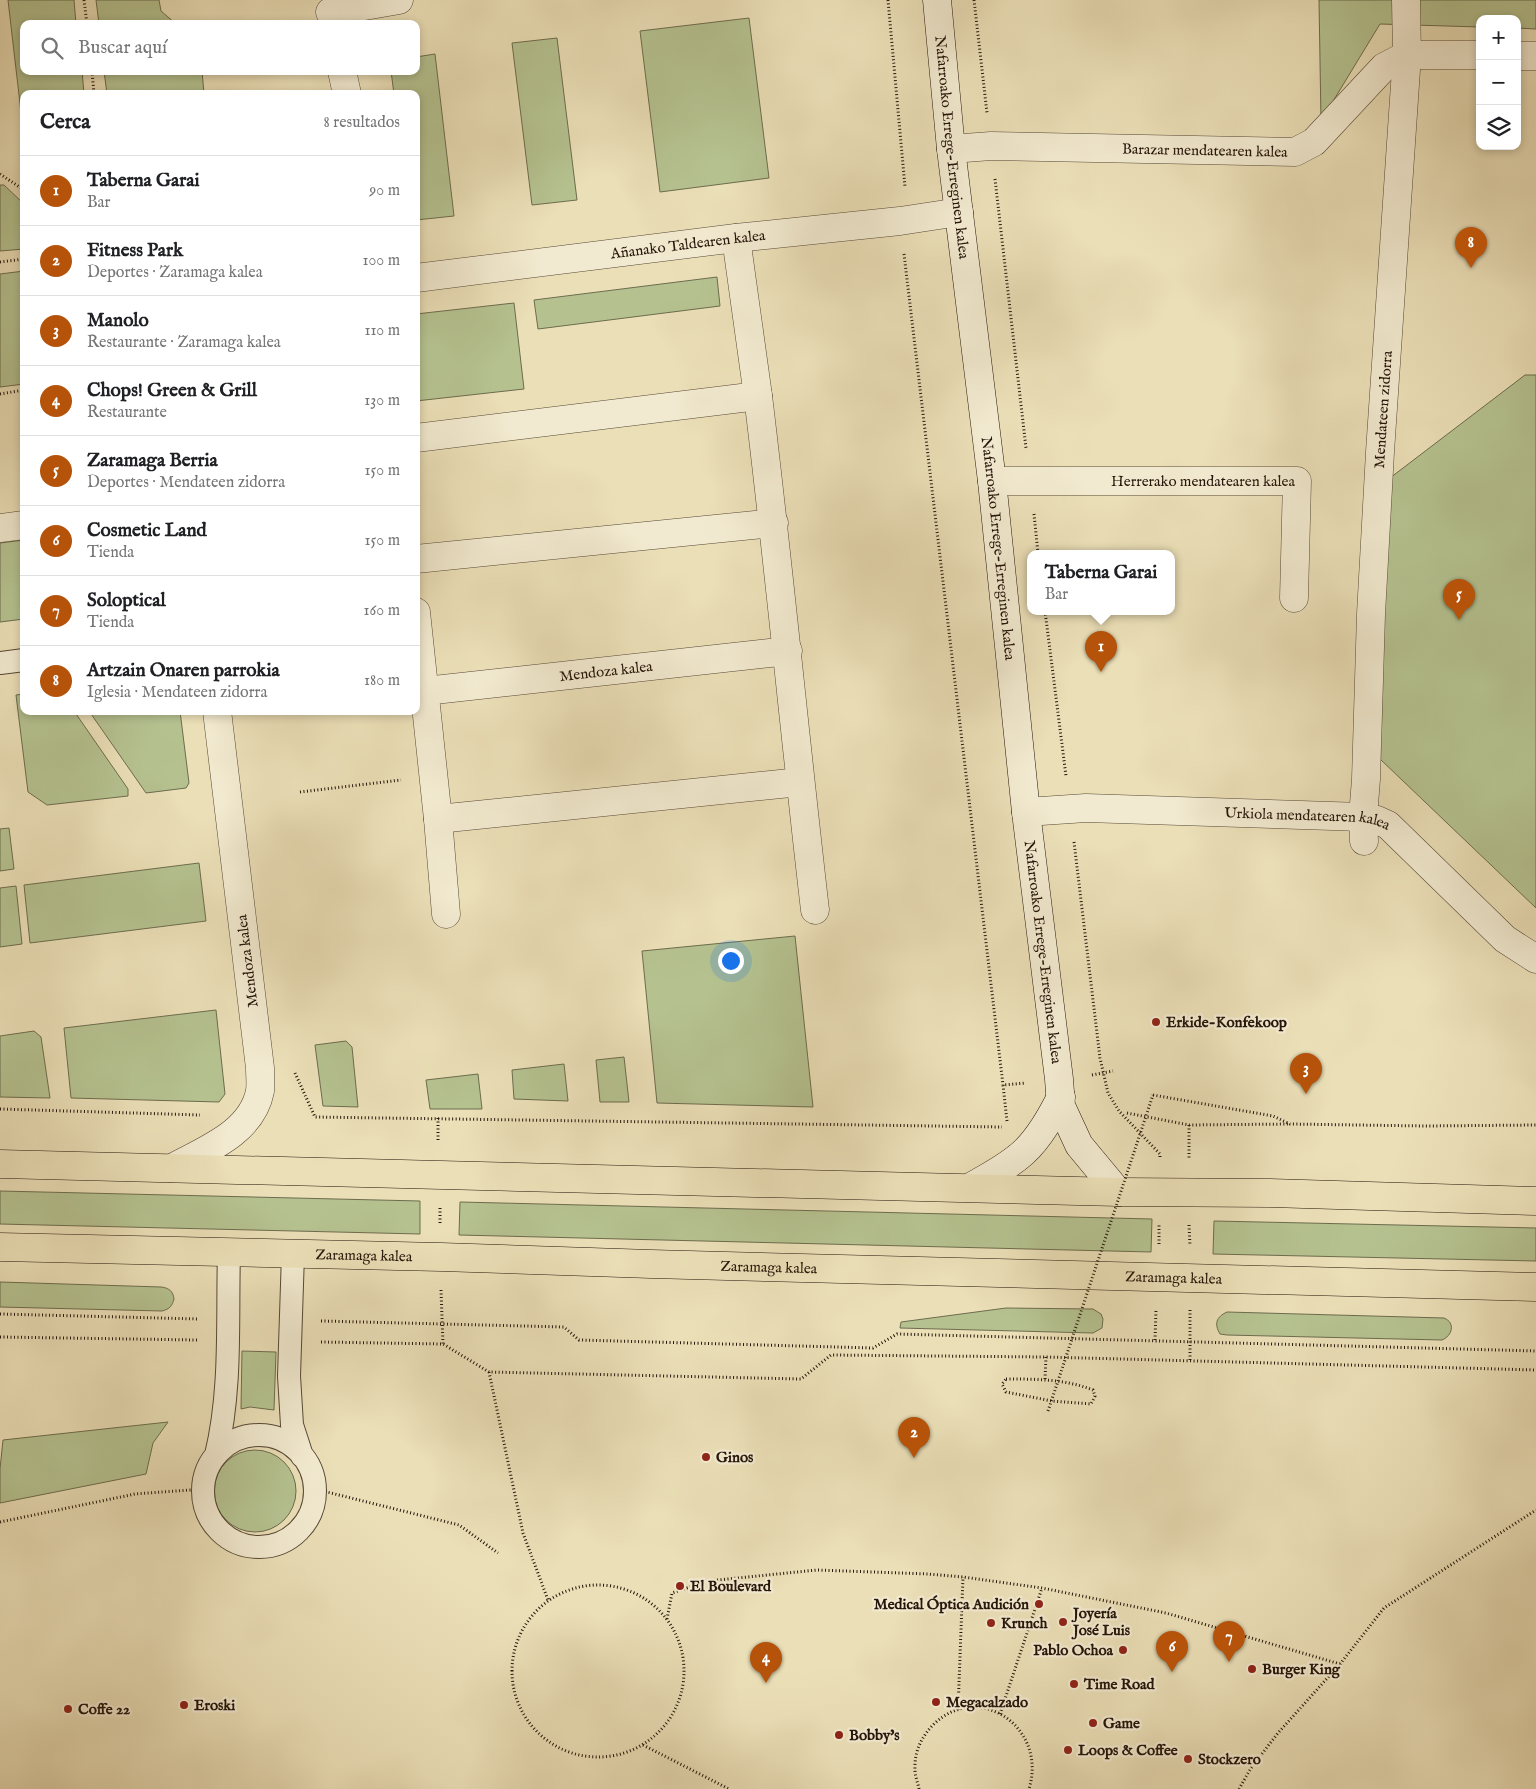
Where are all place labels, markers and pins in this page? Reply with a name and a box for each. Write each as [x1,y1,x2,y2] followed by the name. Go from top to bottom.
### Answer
[1455,227,1487,268] pin: 8
[1443,579,1475,620] pin: 5
[1085,631,1117,672] pin: 1
[1166,1013,1287,1032] place label: Erkide-Konfekoop
[1150,1016,1162,1028] marker: Erkide-Konfekoop
[1290,1053,1322,1094] pin: 3
[898,1417,930,1458] pin: 2
[716,1448,754,1467] place label: Ginos
[700,1451,712,1463] marker: Ginos
[690,1577,772,1596] place label: El Boulevard
[674,1580,686,1592] marker: El Boulevard
[874,1595,1029,1614] place label: Medical Óptica Audición
[1033,1598,1045,1610] marker: Medical Óptica Audición
[1071,1604,1131,1640] place label: Joyería José Luis
[1001,1614,1049,1633] place label: Krunch
[1057,1616,1069,1628] marker: Joyería José Luis
[985,1617,997,1629] marker: Krunch
[1213,1621,1245,1662] pin: 7
[1156,1631,1188,1672] pin: 6
[1033,1641,1114,1660] place label: Pablo Ochoa
[750,1642,782,1683] pin: 4
[1117,1644,1129,1656] marker: Pablo Ochoa
[1262,1660,1341,1679] place label: Burger King
[1246,1663,1258,1675] marker: Burger King
[1083,1675,1156,1694] place label: Time Road
[1068,1678,1080,1690] marker: Time Road
[946,1693,1028,1712] place label: Megacalzado
[194,1696,235,1715] place label: Eroski
[930,1696,942,1708] marker: Megacalzado
[178,1699,190,1711] marker: Eroski
[78,1700,130,1719] place label: Coffe 22
[62,1703,74,1715] marker: Coffe 22
[1103,1714,1140,1733] place label: Game
[1087,1717,1099,1729] marker: Game
[849,1726,900,1745] place label: Bobby's
[833,1729,845,1741] marker: Bobby's
[1078,1741,1178,1760] place label: Loops & Coffee
[1062,1744,1074,1756] marker: Loops & Coffee
[1198,1750,1261,1769] place label: Stockzero
[1182,1753,1194,1765] marker: Stockzero

